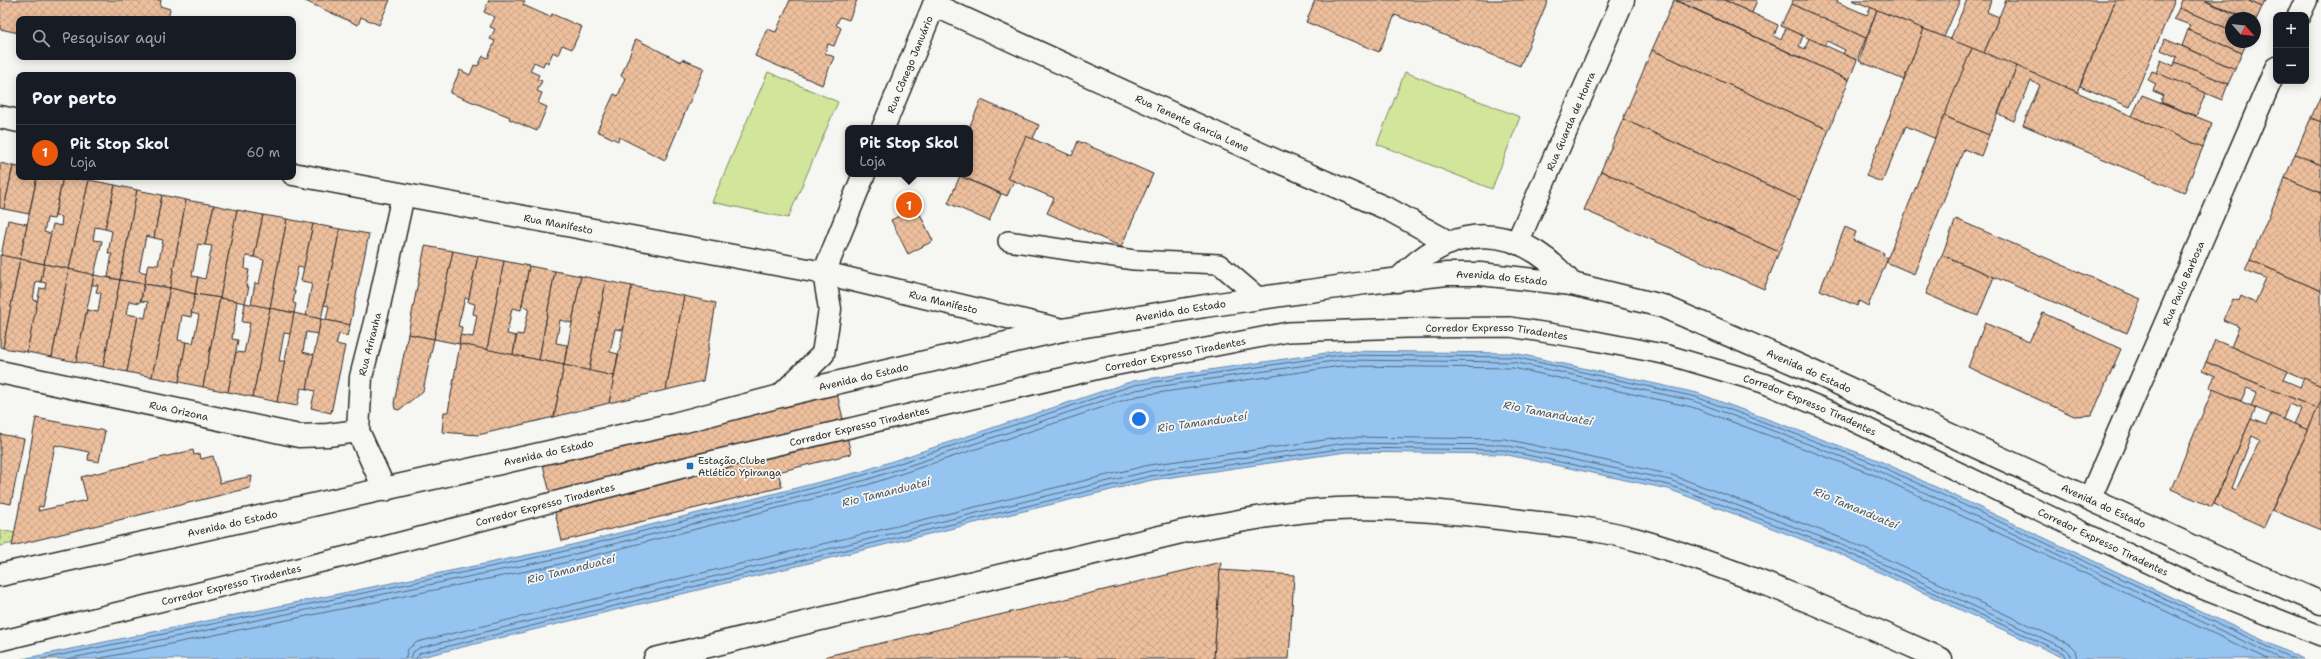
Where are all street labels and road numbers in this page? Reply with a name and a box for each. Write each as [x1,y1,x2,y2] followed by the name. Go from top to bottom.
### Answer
[884,14,936,115] street label: Rua Cônego Januário
[1543,69,1598,173] street label: Rua Guarda de Honra
[1133,92,1251,155] street label: Rua Tenente Garcia Leme
[523,211,594,237] street label: Rua Manifesto
[2159,238,2208,328] street label: Rua Paulo Barbosa
[1456,268,1548,288] street label: Avenida do Estado
[908,288,979,317] street label: Rua Manifesto
[1134,297,1227,325] street label: Avenida do Estado
[356,310,384,377] street label: Rua Ariranha
[1425,321,1569,343] street label: Corredor Expresso Tiradentes
[1104,334,1247,375] street label: Corredor Expresso Tiradentes
[1765,346,1853,396] street label: Avenida do Estado
[817,360,910,394] street label: Avenida do Estado
[1742,372,1879,439] street label: Corredor Expresso Tiradentes
[148,398,210,424] street label: Rua Orizona
[788,403,931,449] street label: Corredor Expresso Tiradentes
[502,436,595,469] street label: Avenida do Estado
[474,480,616,529] street label: Corredor Expresso Tiradentes
[2059,481,2148,531] street label: Avenida do Estado
[2036,505,2171,579] street label: Corredor Expresso Tiradentes
[186,507,279,540] street label: Avenida do Estado
[160,561,303,608] street label: Corredor Expresso Tiradentes

